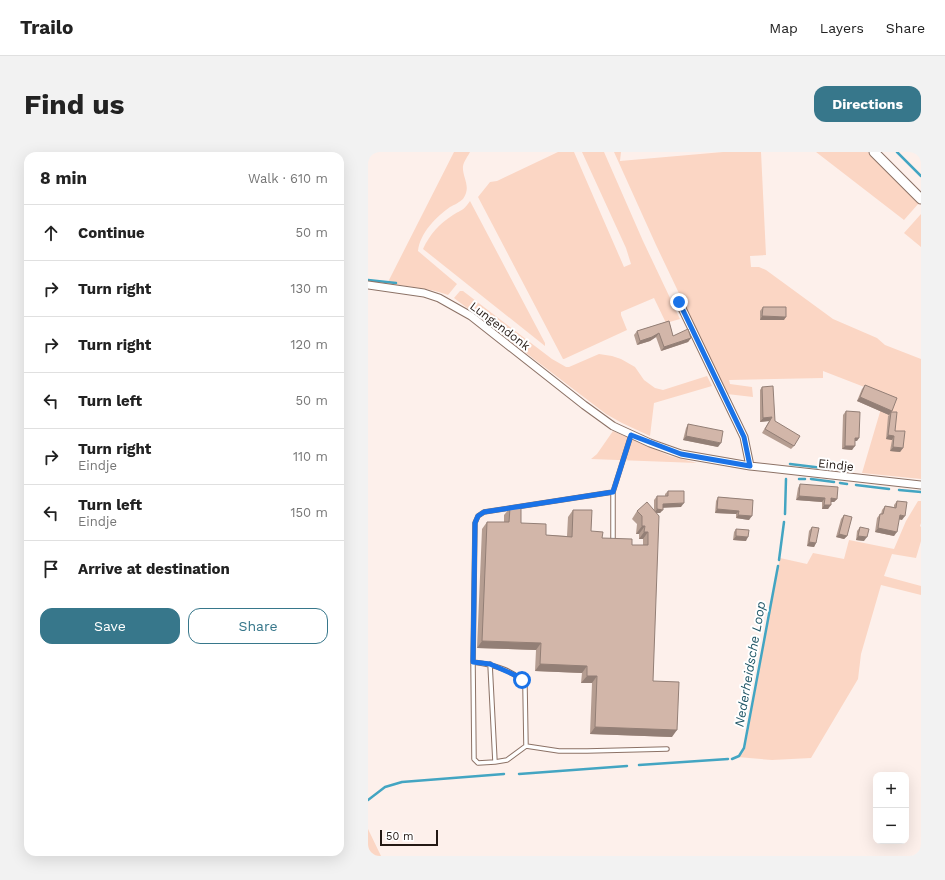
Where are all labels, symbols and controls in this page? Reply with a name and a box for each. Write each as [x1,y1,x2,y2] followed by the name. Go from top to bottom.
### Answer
[20,16,73,39] text: Trailo
[769,20,798,36] text: Map
[820,20,864,36] text: Layers
[886,20,925,36] text: Share
[814,86,921,122] button: Directions
[24,88,124,121] text: Find us
[40,168,87,188] text: 8 min
[248,171,328,186] text: Walk · 610 m
[40,222,62,244] icon: ahead
[78,224,145,242] text: Continue
[296,225,328,240] text: 50 m
[40,278,62,300] icon: right
[78,280,151,298] text: Turn right
[290,281,328,296] text: 130 m
[670,293,688,311] route end
[467,299,533,353] street label: Lungendonk
[40,334,62,356] icon: right
[78,336,151,354] text: Turn right
[290,337,328,352] text: 120 m
[40,390,62,412] icon: left
[78,392,142,410] text: Turn left
[296,393,328,408] text: 50 m
[78,440,151,458] text: Turn right
[40,446,62,468] icon: right
[293,449,328,464] text: 110 m
[817,456,855,474] street label: Eindje
[78,458,117,473] text: Eindje
[78,496,142,514] text: Turn left
[40,502,62,524] icon: left
[290,505,328,520] text: 150 m
[78,514,117,529] text: Eindje
[40,558,62,580] icon: arrive
[78,560,230,578] text: Arrive at destination
[732,600,768,728] water label: Nederheidsche Loop
[40,608,180,644] button: Save
[188,608,328,644] button: Share
[513,671,531,689] route start
[873,772,909,844] map controls
[873,772,909,808] button: +
[873,808,909,844] button: −
[380,828,438,847] scale bar
[386,830,413,843] text: 50 m

